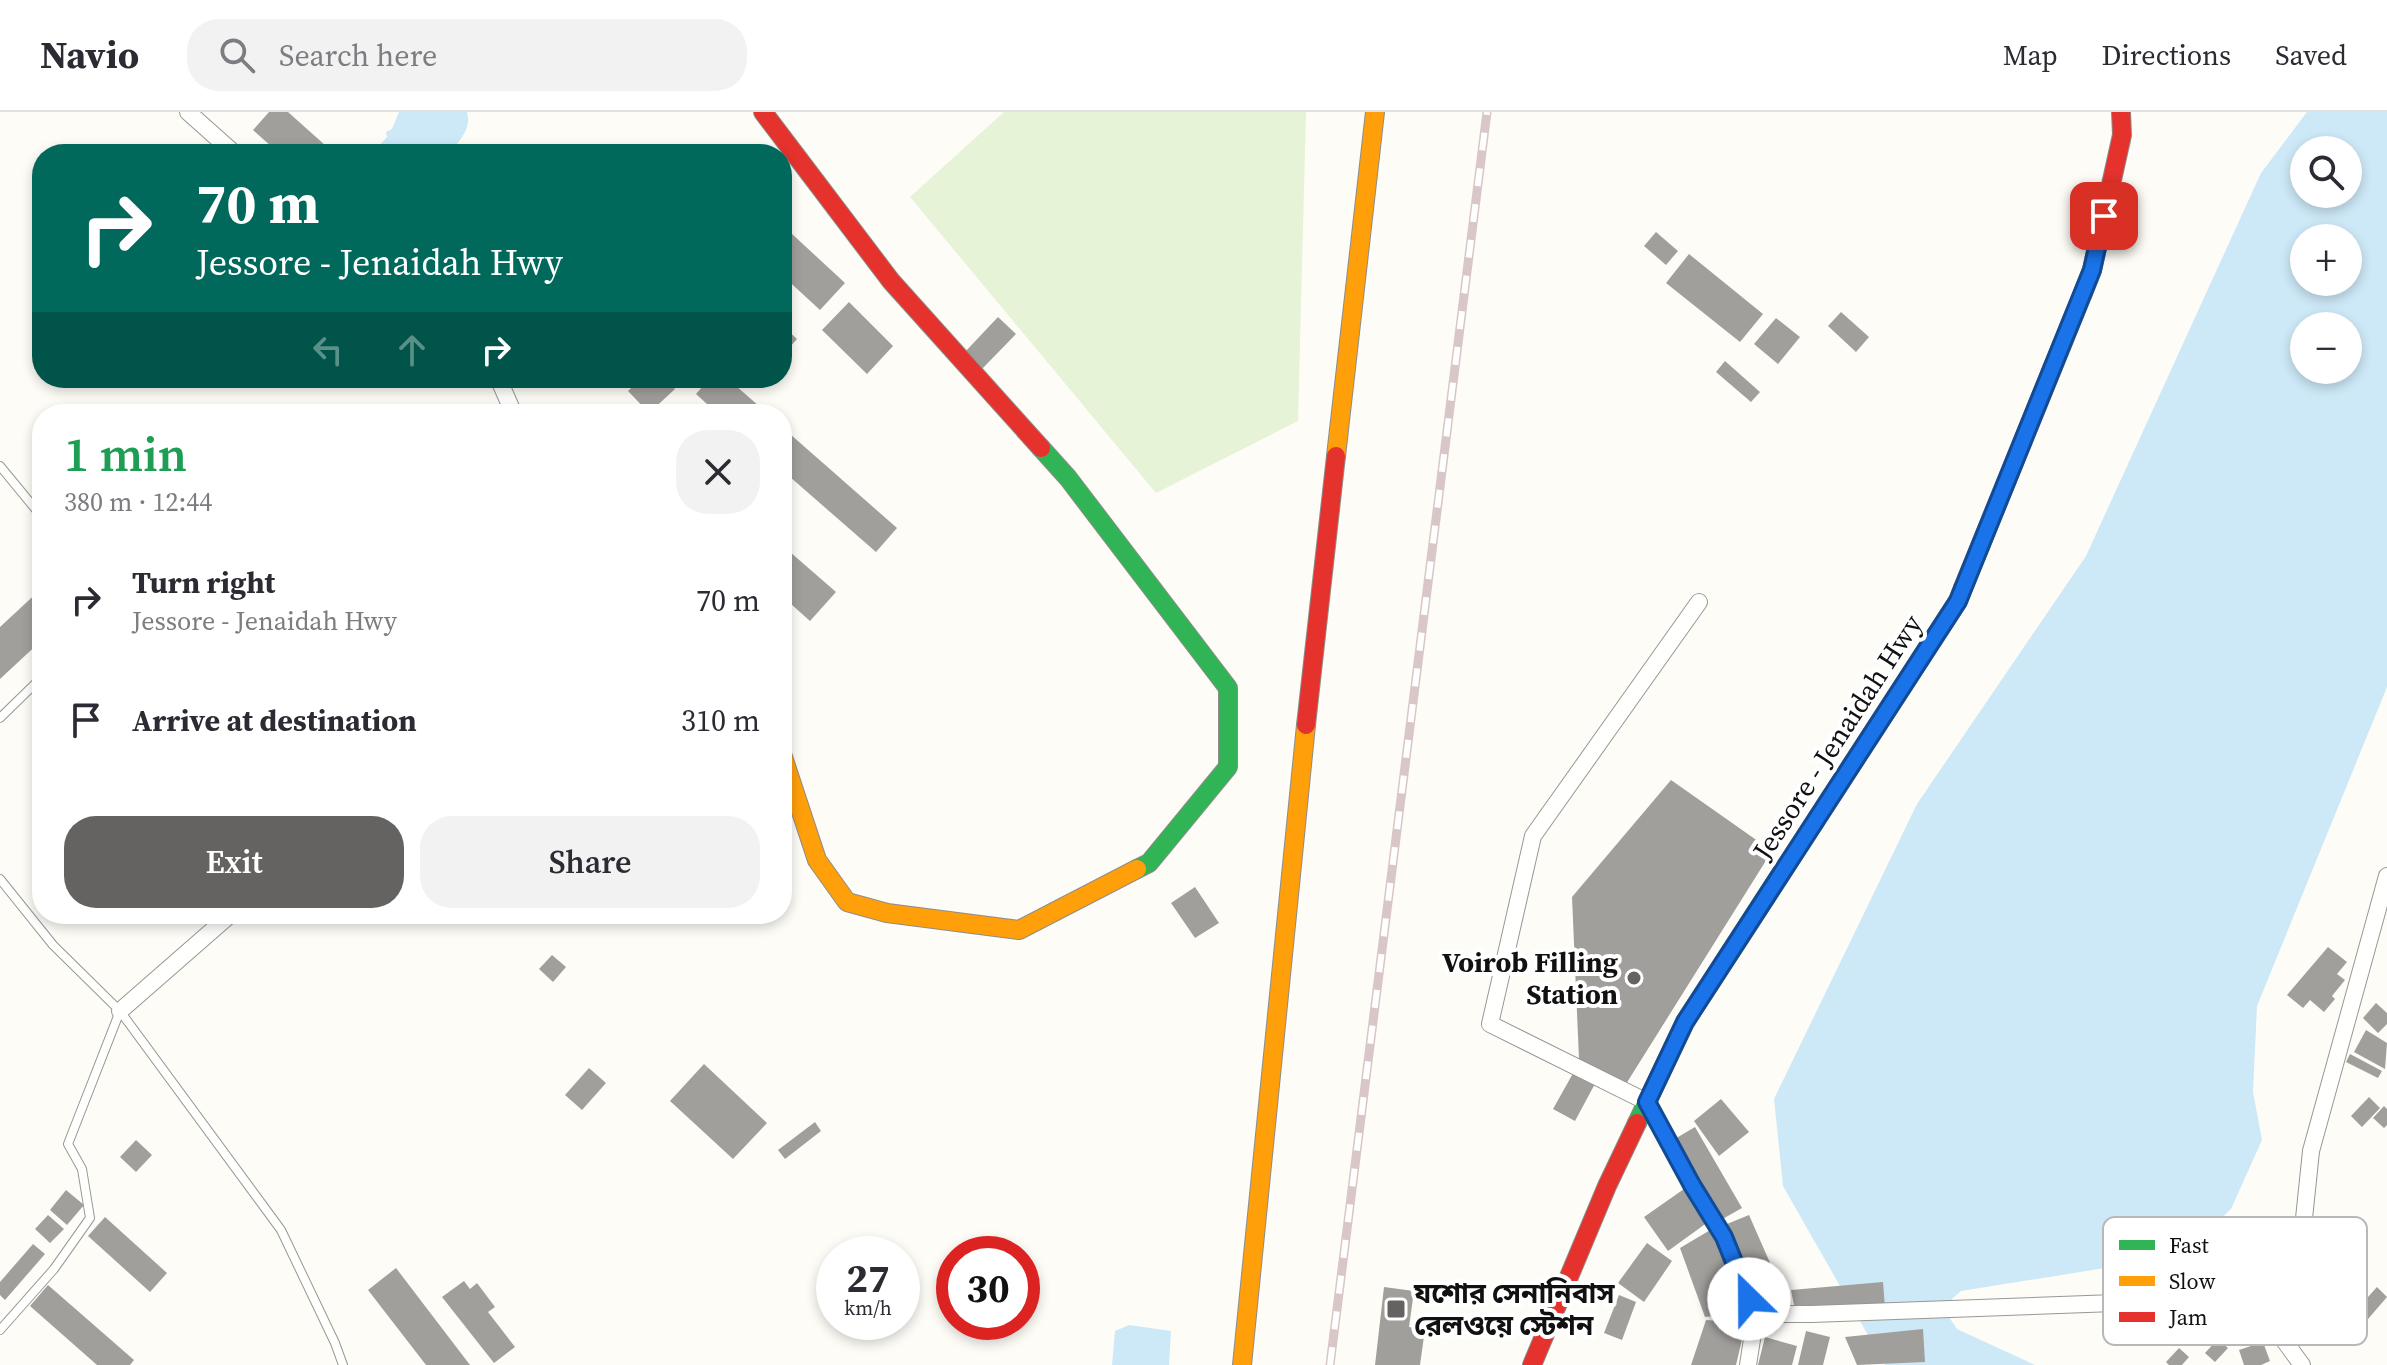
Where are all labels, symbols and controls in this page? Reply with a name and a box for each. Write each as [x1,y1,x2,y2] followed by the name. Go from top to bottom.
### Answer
[187,19,747,91] search box
[40,29,139,81] text: Navio
[215,33,259,77] icon: search
[279,35,437,76] text: Search here
[2003,36,2058,74] text: Map
[2102,36,2231,74] text: Directions
[2275,36,2347,74] text: Saved
[2290,136,2362,384] map controls
[2290,136,2362,208] button: search
[196,165,319,242] text: 70 m
[64,176,168,280] icon: right
[2070,182,2138,250] pin
[2082,194,2126,238] icon: arrive
[2290,224,2362,296] button: +
[196,238,563,287] text: Jessore - Jenaidah Hwy
[2290,312,2362,384] button: −
[306,328,350,372] icon: left
[390,328,434,372] icon: ahead
[474,328,518,372] icon: right
[64,421,187,487] text: 1 min
[676,430,760,514] button: close
[64,484,212,520] text: 380 m · 12:44
[132,562,275,603] text: Turn right
[64,578,108,622] icon: right
[696,580,760,621] text: 70 m
[132,603,397,639] text: Jessore - Jenaidah Hwy
[1743,606,1931,868] street label: Jessore - Jenaidah Hwy
[64,698,108,742] icon: arrive
[132,700,417,741] text: Arrive at destination
[681,700,760,741] text: 310 m
[64,816,404,908] button: Exit
[420,816,760,908] button: Share
[1442,943,1618,1013] place label: Voirob Filling Station
[1625,969,1643,987] marker: Voirob Filling Station
[2103,1217,2367,1345] legend
[2169,1230,2210,1260] text: Fast
[936,1236,1040,1340] speed limit sign: 30
[846,1251,890,1305] text: 27
[1707,1257,1791,1341] position arrow
[2169,1266,2216,1296] text: Slow
[1413,1274,1615,1344] place label: যশোর সেনানিবাস রেলওয়ে স্টেশন
[844,1294,892,1322] text: km/h
[1385,1298,1407,1320] marker: যশোর সেনানিবাস রেলওয়ে স্টেশন
[2168,1302,2208,1332] text: Jam

